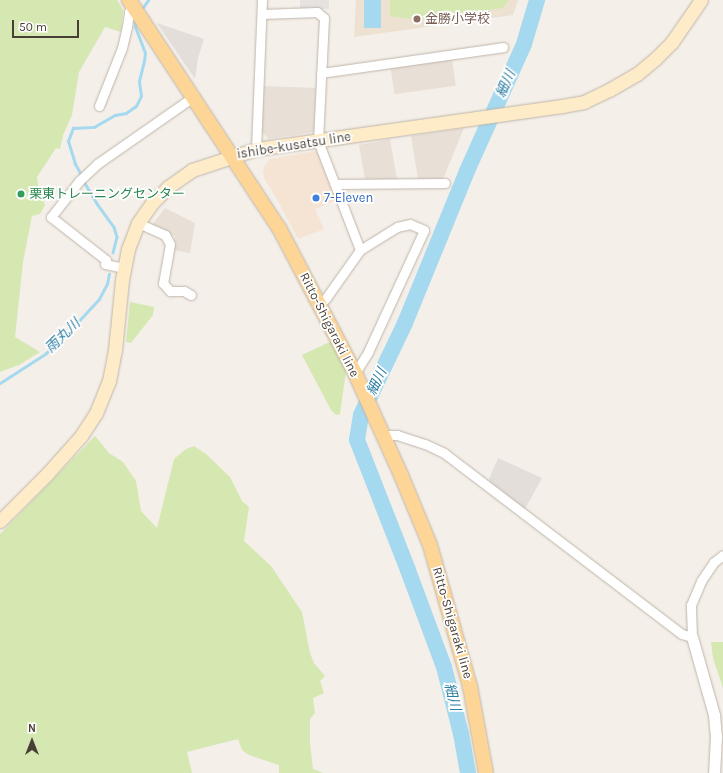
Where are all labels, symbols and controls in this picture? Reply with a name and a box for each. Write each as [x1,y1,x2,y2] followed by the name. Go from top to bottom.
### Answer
[425,11,490,27] place label: 金勝小学校
[14,12,81,38] scale bar
[412,14,422,24] marker: 金勝小学校
[19,20,47,34] text: 50 m
[493,68,519,100] water label: 細川
[236,129,352,163] street label: ishibe-kusatsu line
[29,186,185,202] place label: 栗東トレーニングセンター
[16,189,26,199] marker: 栗東トレーニングセンター
[324,190,373,206] place label: 7-Eleven
[311,193,321,203] marker: 7-Eleven
[296,270,362,380] street label: Ritto-Shigaraki line
[42,315,84,357] water label: 雨丸川
[363,366,391,398] water label: 細川
[429,565,475,681] street label: Ritto-Shigaraki line
[440,681,464,713] water label: 細川
[12,721,52,761] north arrow
[28,722,36,735] text: N

